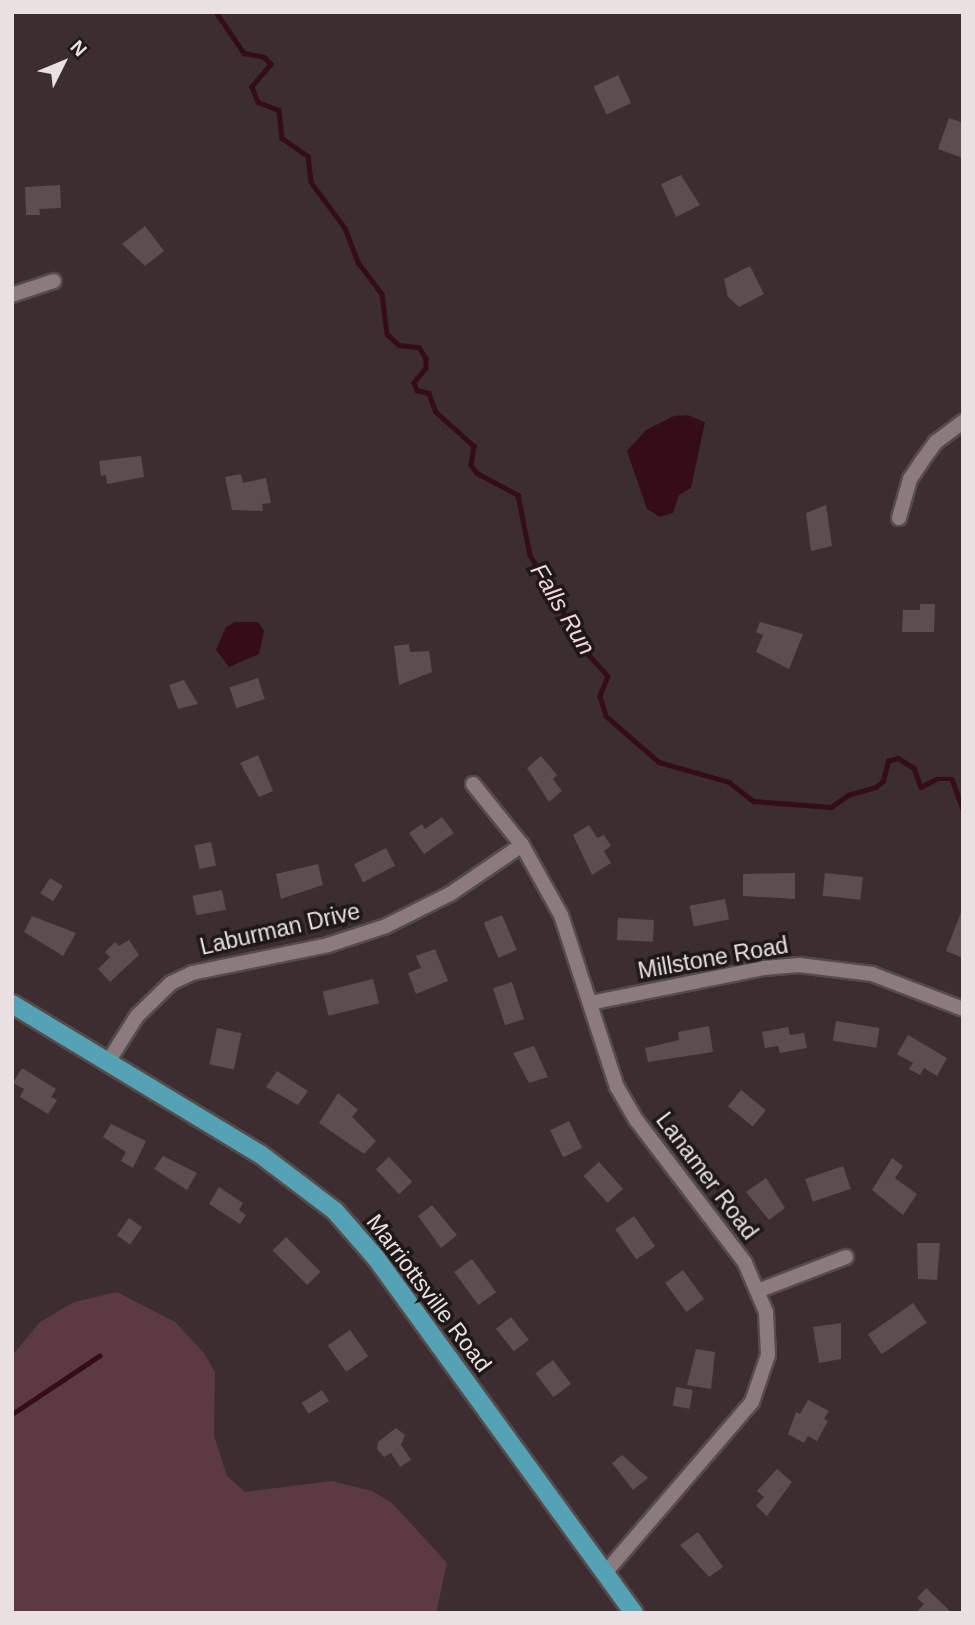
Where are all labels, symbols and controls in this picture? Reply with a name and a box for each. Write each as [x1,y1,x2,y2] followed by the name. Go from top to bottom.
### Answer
[28,28,98,98] north arrow
[66,36,91,61] text: N
[525,558,601,660] water label: Falls Run
[197,897,363,961] street label: Laburman Drive
[636,931,790,985] street label: Millstone Road
[650,1107,764,1245] street label: Lanamer Road
[361,1209,497,1377] street label: Marriottsville Road

